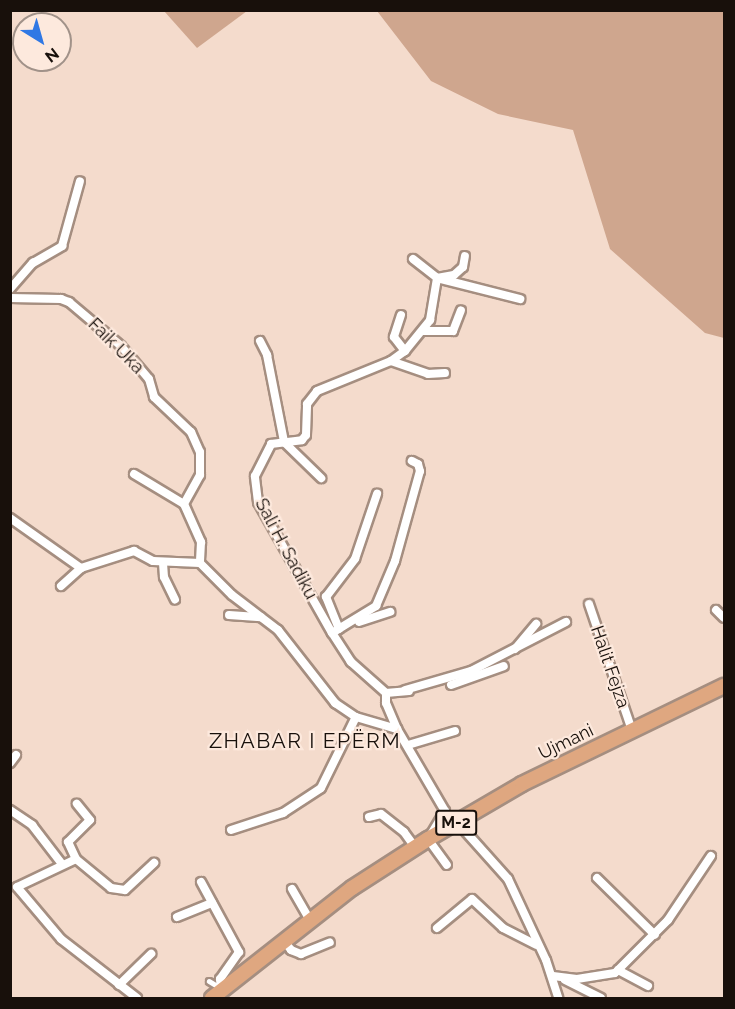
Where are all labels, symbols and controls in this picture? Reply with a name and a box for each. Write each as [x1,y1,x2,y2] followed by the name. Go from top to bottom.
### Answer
[12,12,72,72] north arrow
[41,44,63,66] text: N
[84,314,148,378] street label: Faik Uka
[250,495,322,603] street label: Sali H. Sadiku
[586,623,634,711] street label: Halit Fejza
[535,720,597,764] street label: Ujmani
[209,728,401,754] district label: ZHABAR I EPËRM
[435,810,477,836] road number: M-2

